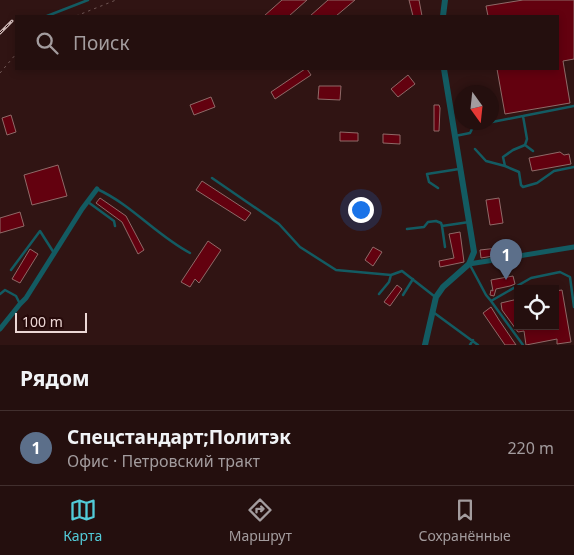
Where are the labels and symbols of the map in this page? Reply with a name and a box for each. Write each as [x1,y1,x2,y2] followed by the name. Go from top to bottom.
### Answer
[454,85,499,130] north arrow
[348,197,374,223] your location
[490,239,522,280] pin: 1
[15,310,88,333] scale bar

